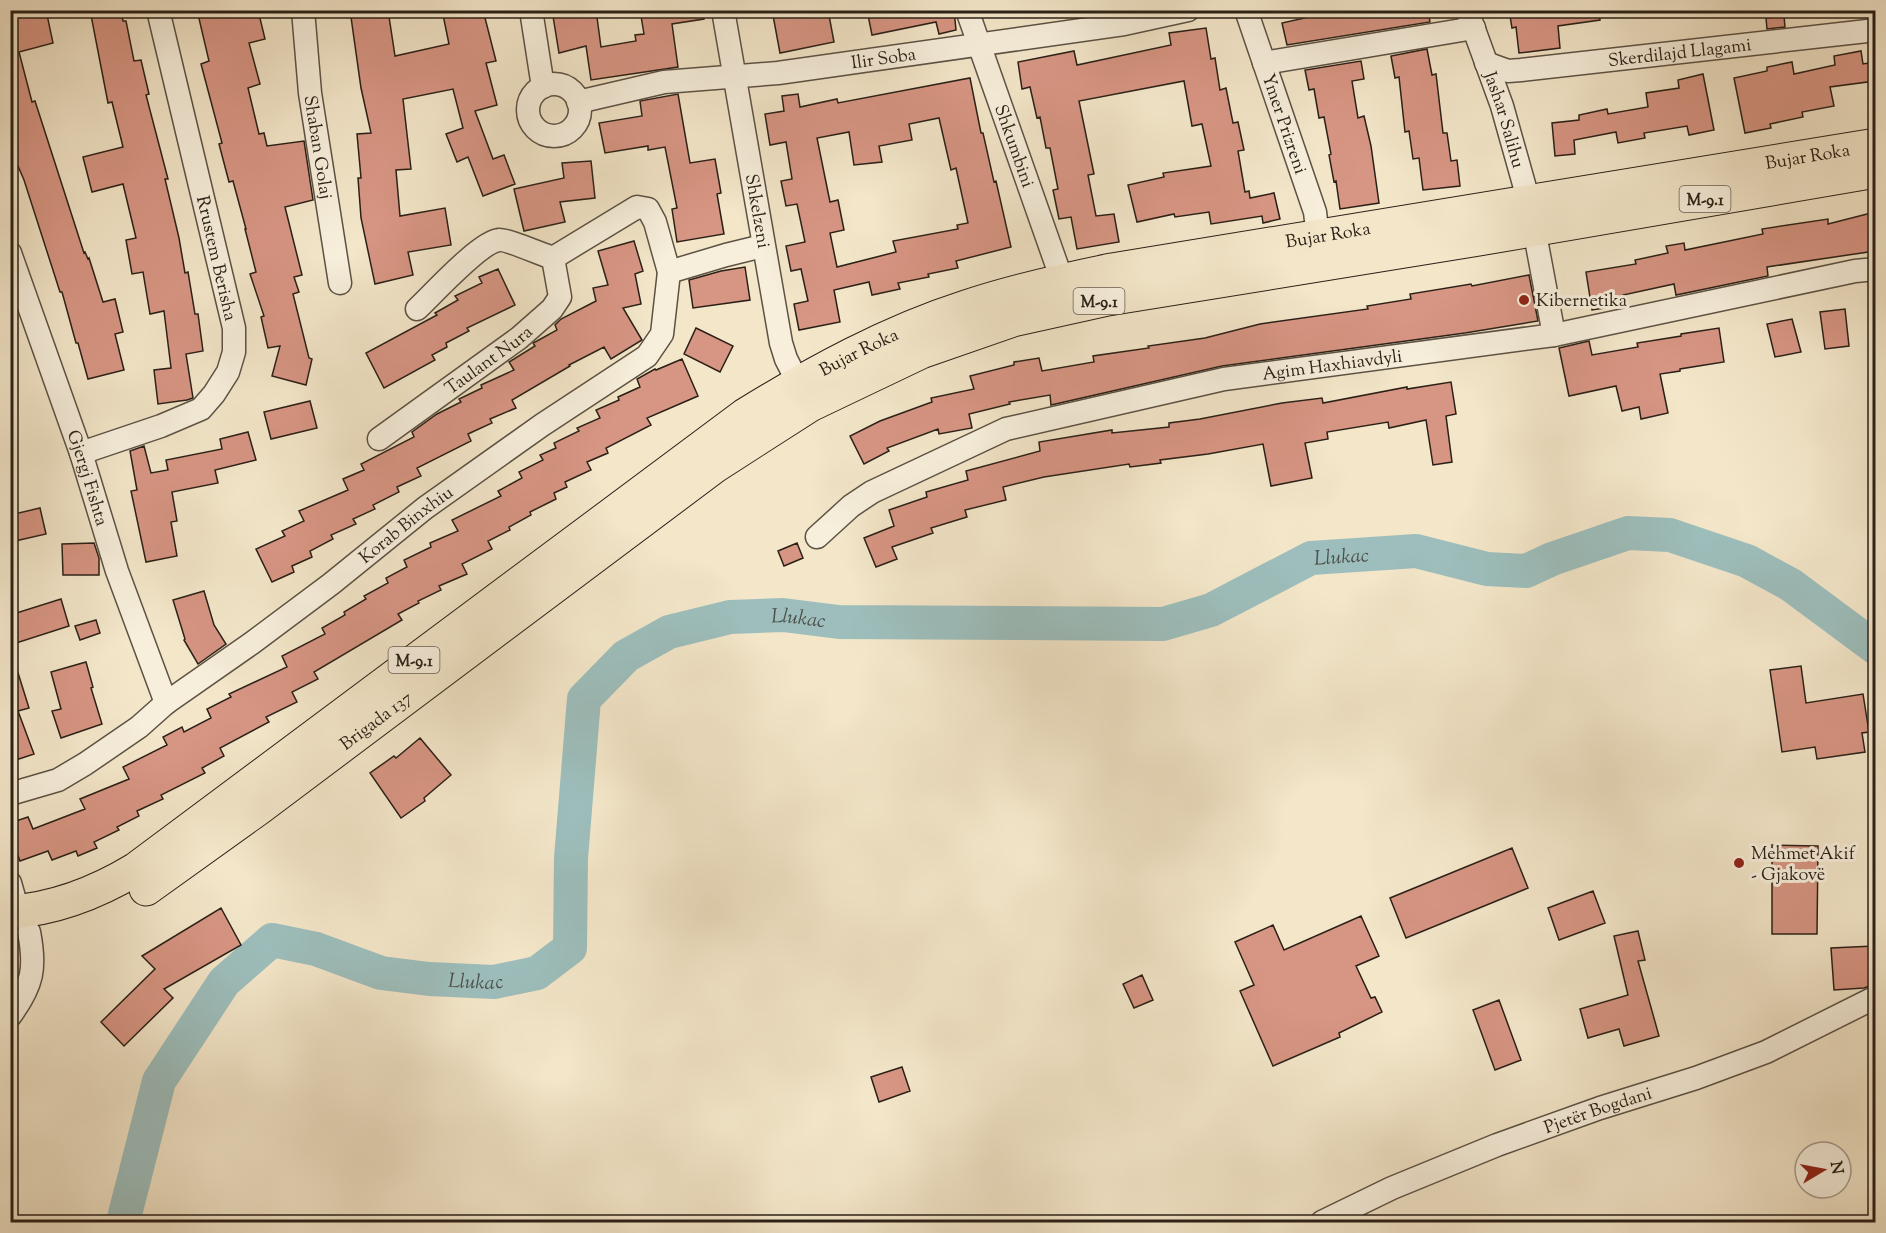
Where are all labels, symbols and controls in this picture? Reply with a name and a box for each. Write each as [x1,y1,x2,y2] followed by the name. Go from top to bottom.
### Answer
[1607,33,1753,75] street label: Skerdilajd Llagami
[850,43,918,78] street label: Ilir Soba
[1475,67,1530,171] street label: Jashar Salihu
[1254,70,1312,178] street label: Ymer Prizreni
[296,94,338,201] street label: Shaban Golaj
[986,101,1040,192] street label: Shkumbini
[1763,138,1852,178] street label: Bujar Roka
[737,172,775,251] street label: Shkelzeni
[1680,186,1730,212] road number: M-9.1
[188,193,242,324] street label: Rrustem Berisha
[1284,217,1373,256] street label: Bujar Roka
[1074,288,1124,314] road number: M-9.1
[1536,289,1627,315] place label: Kibernetika
[1517,293,1531,307] marker: Kibernetika
[440,321,539,402] street label: Taulant Nura
[815,323,903,384] street label: Bujar Roka
[1261,344,1404,389] street label: Agim Haxhiavdyli
[59,427,114,530] street label: Gjergj Fishta
[354,481,459,571] street label: Korab Binxhiu
[1313,542,1370,575] water label: Llukac
[771,603,827,637] water label: Llukac
[388,647,440,673] road number: M-9.1
[335,686,419,758] street label: Brigada 137
[1751,842,1856,889] place label: Mehmet Akif - Gjakovë
[1732,856,1746,870] marker: Mehmet Akif - Gjakovë
[447,968,506,999] water label: Llukac
[1541,1082,1656,1142] street label: Pjetër Bogdani
[1793,1140,1853,1200] north arrow
[1823,1160,1848,1176] text: N

